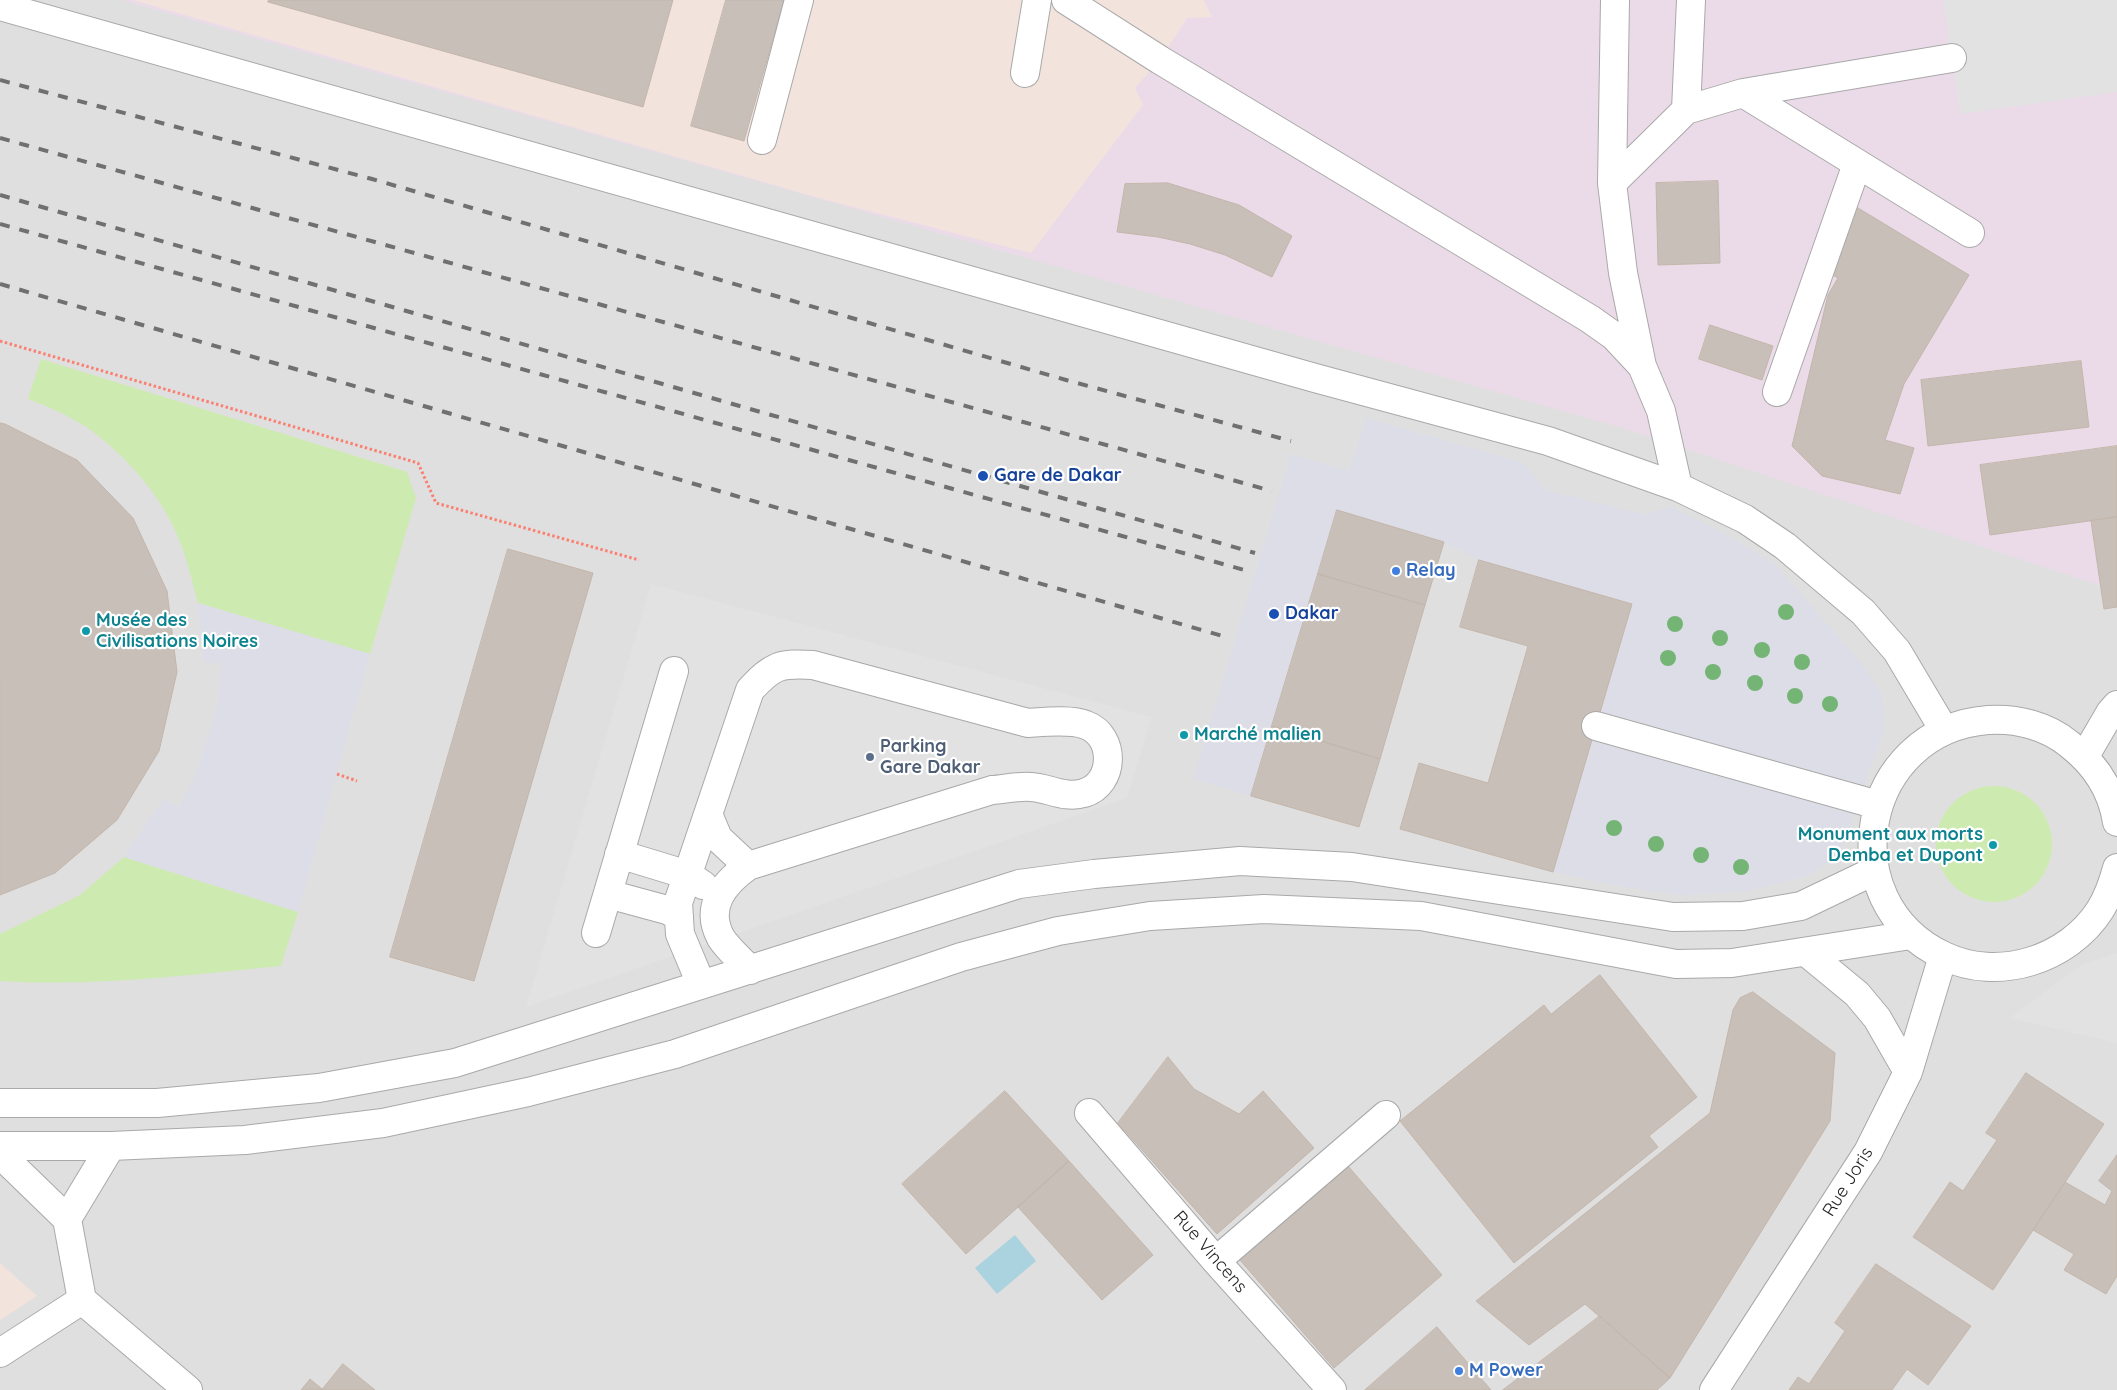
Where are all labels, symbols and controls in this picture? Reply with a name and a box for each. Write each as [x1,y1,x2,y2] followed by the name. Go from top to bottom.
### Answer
[994,465,1122,487] place label: Gare de Dakar
[976,469,990,483] marker: Gare de Dakar
[1406,560,1456,582] place label: Relay
[1390,565,1402,577] marker: Relay
[1285,603,1338,625] place label: Dakar
[1267,607,1281,621] marker: Dakar
[96,610,258,652] place label: Musée des Civilisations Noires
[80,625,92,637] marker: Musée des Civilisations Noires
[1194,724,1321,746] place label: Marché malien
[1178,729,1190,741] marker: Marché malien
[880,736,981,779] place label: Parking Gare Dakar
[864,751,876,763] marker: Parking Gare Dakar
[1798,824,1983,866] place label: Monument aux morts Demba et Dupont
[1987,839,1999,851] marker: Monument aux morts Demba et Dupont
[1818,1143,1878,1221] street label: Rue Joris
[1168,1207,1252,1297] street label: Rue Vincens
[1469,1360,1543,1382] place label: M Power
[1453,1365,1465,1377] marker: M Power

